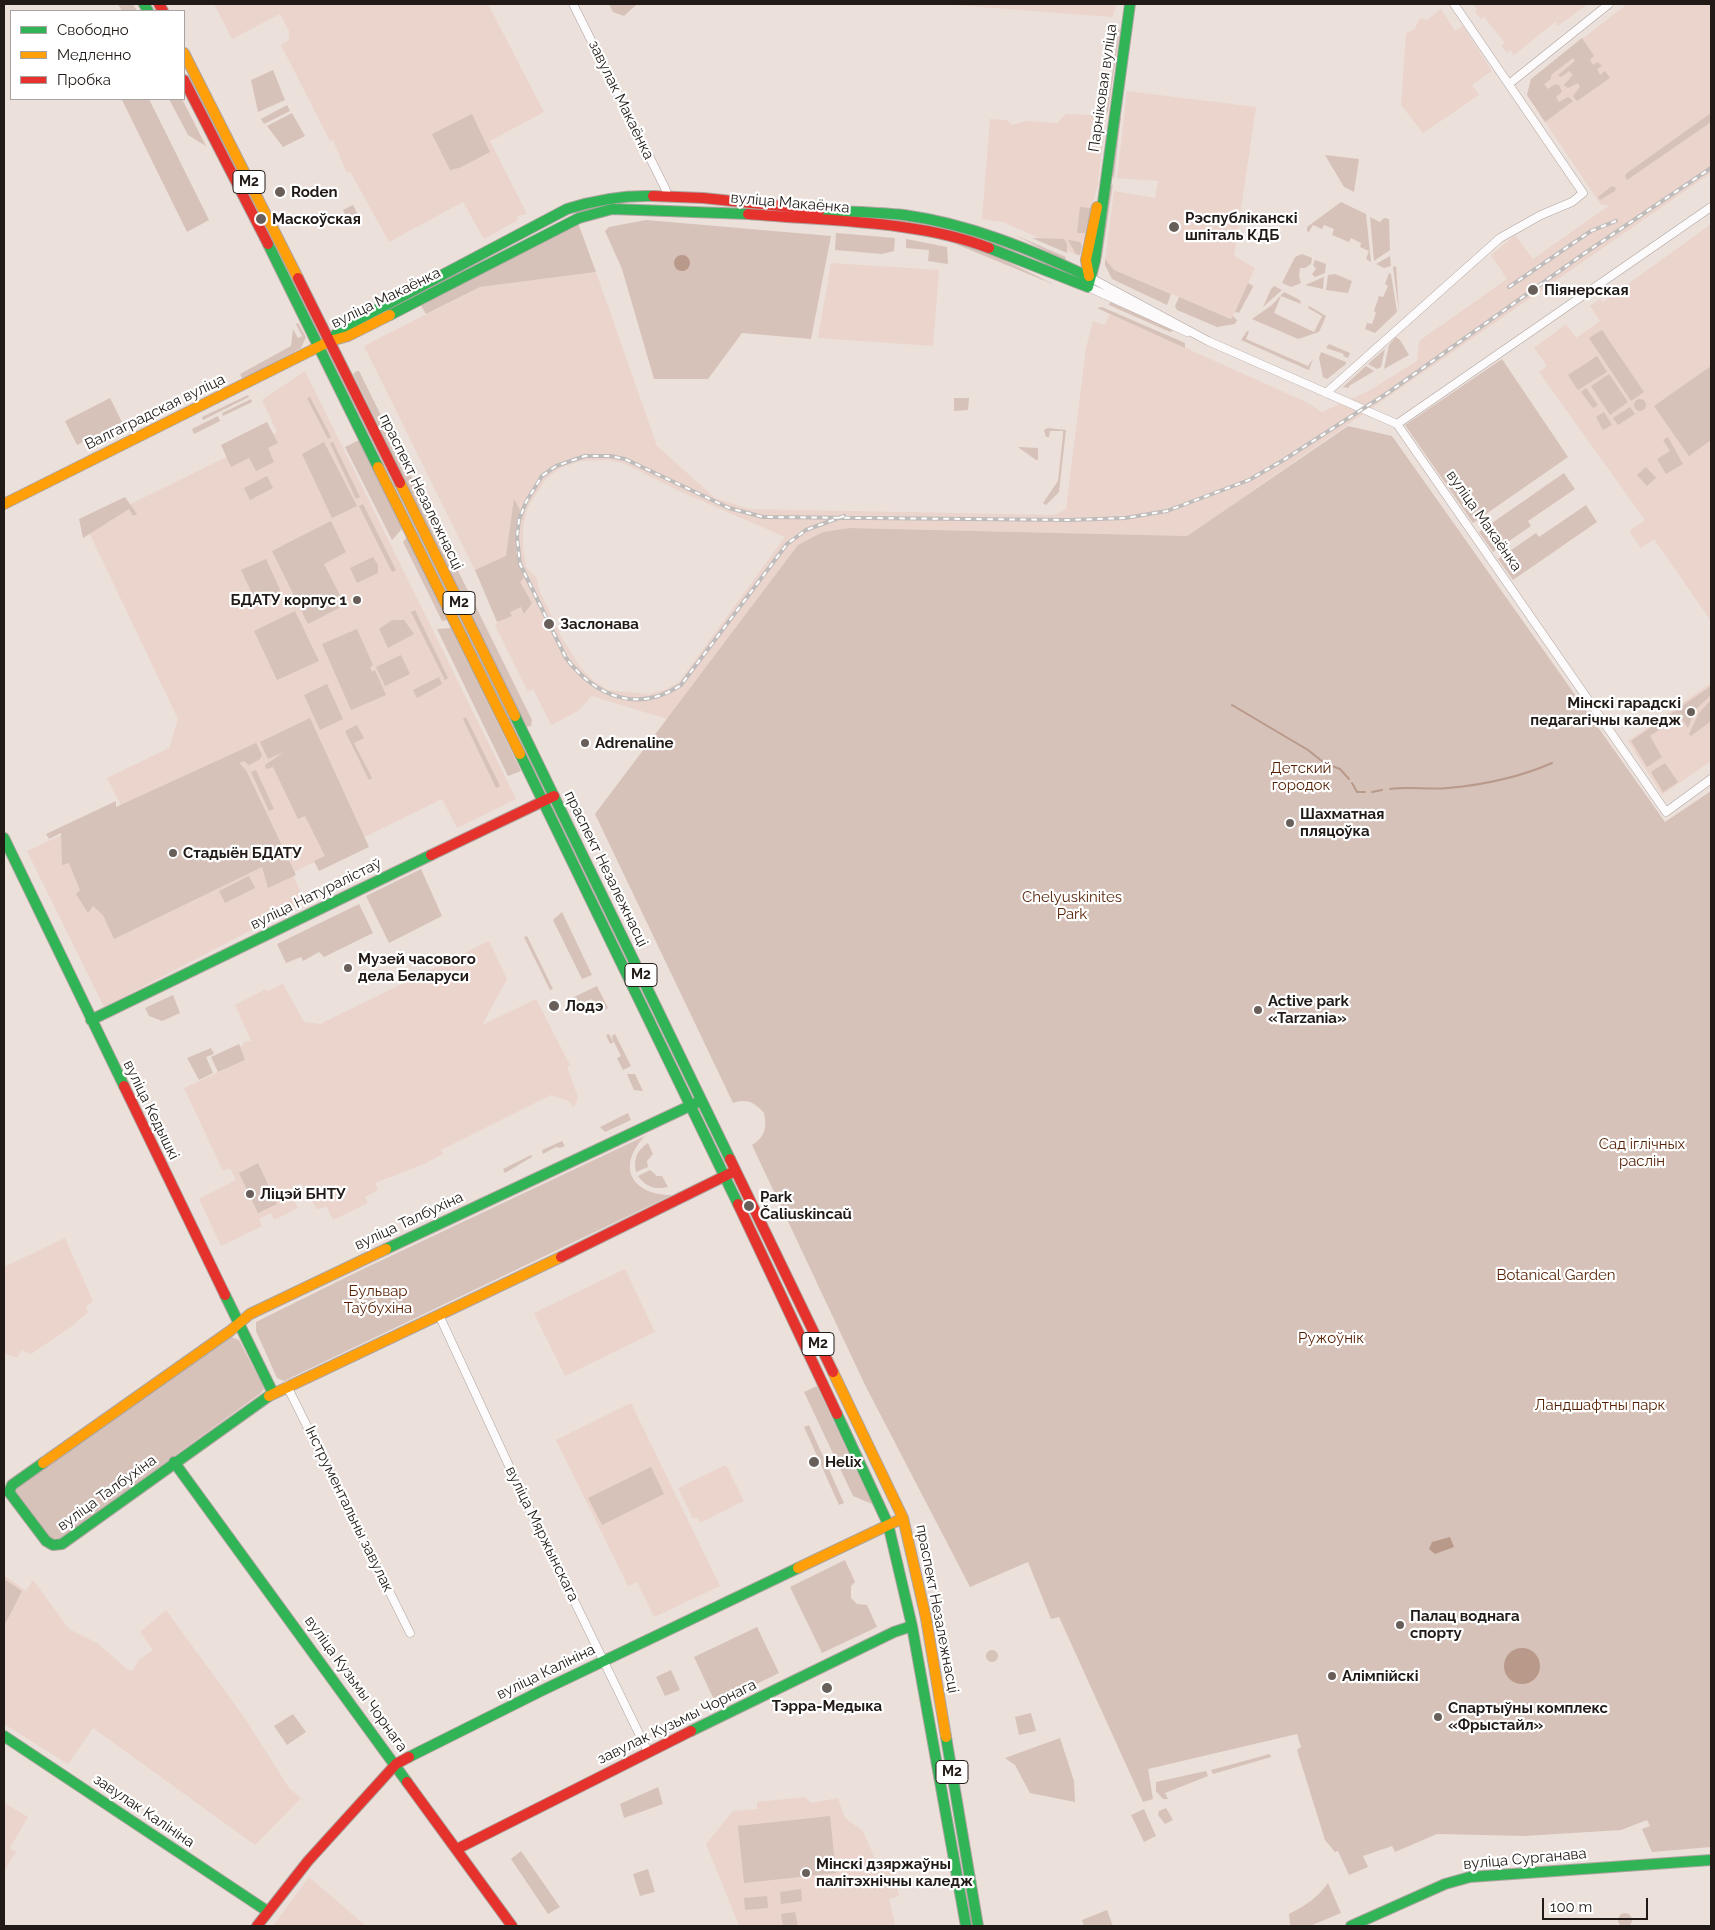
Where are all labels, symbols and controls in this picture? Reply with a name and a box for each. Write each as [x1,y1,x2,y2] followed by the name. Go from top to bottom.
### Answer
[10,10,185,100] legend
[57,21,129,39] text: Свободно
[1085,23,1121,153] street label: Парніковая вуліца
[584,38,658,162] street label: завулак Макаёнка
[57,46,131,64] text: Медленно
[57,71,111,89] text: Пробка
[233,170,265,193] road number: М2
[291,183,338,201] place label: Roden
[273,185,287,199] marker: Roden
[730,189,850,217] street label: вуліца Макаёнка
[1185,209,1298,244] place label: Рэспубліканскі шпіталь КДБ
[272,210,361,228] place label: Маскоўская
[254,212,268,226] marker: Маскоўская
[1167,220,1181,234] marker: Рэспубліканскі шпіталь КДБ
[328,264,444,332] street label: вуліца Макаёнка
[1544,281,1629,299] place label: Піянерская
[1526,283,1540,297] marker: Піянерская
[82,370,228,454] street label: Валгаградская вуліца
[375,411,467,573] street label: праспект Незалежнасці
[1442,467,1526,575] street label: вуліца Макаёнка
[231,591,347,609] place label: БДАТУ корпус 1
[443,592,475,614] road number: М2
[351,594,363,606] marker: БДАТУ корпус 1
[560,615,639,633] place label: Заслонава
[542,617,556,631] marker: Заслонава
[1530,694,1681,729] place label: Мінскі гарадскі педагагічны каледж
[1685,706,1697,718] marker: Мінскі гарадскі педагагічны каледж
[595,734,674,752] place label: Adrenaline
[579,737,591,749] marker: Adrenaline
[1270,759,1332,794] park label: Детский городок
[560,788,652,950] street label: праспект Незалежнасці
[1300,805,1385,840] place label: Шахматная пляцоўка
[1284,817,1296,829] marker: Шахматная пляцоўка
[183,844,302,862] place label: Стадыён БДАТУ
[167,847,179,859] marker: Стадыён БДАТУ
[248,854,384,934] street label: вуліца Натуралістаў
[1022,888,1122,923] park label: Chelyuskinites Park
[358,950,476,985] place label: Музей часового дела Беларуси
[342,962,354,974] marker: Музей часового дела Беларуси
[625,964,657,986] road number: М2
[1268,992,1349,1027] place label: Active park «Tarzania»
[565,997,603,1015] place label: Лодэ
[547,999,561,1013] marker: Лодэ
[1252,1004,1264,1016] marker: Active park «Tarzania»
[119,1057,183,1163] street label: вуліца Кедышкі
[1599,1135,1685,1170] park label: Сад іглічных раслін
[260,1185,346,1203] place label: Ліцэй БНТУ
[244,1188,256,1200] marker: Ліцэй БНТУ
[352,1188,466,1254] street label: вуліца Талбухіна
[760,1188,852,1223] place label: Park Čaliuskincaŭ
[742,1199,756,1213] marker: Park Čaliuskincaŭ
[1496,1266,1616,1284] park label: Botanical Garden
[344,1282,412,1317] park label: Бульвар Таўбухіна
[1298,1329,1364,1347] park label: Ружоўнік
[802,1332,834,1356] road number: М2
[1535,1396,1665,1414] park label: Ландшафтны парк
[301,1423,397,1595] street label: Інструментальны завулак
[54,1451,160,1535] street label: вуліца Талбухіна
[825,1453,862,1471] place label: Helix
[807,1455,821,1469] marker: Helix
[501,1464,583,1604] street label: вуліца Мяржынскага
[912,1523,962,1695] street label: праспект Незалежнасці
[1410,1607,1520,1642] place label: Палац воднага спорту
[301,1613,411,1755] street label: вуліца Кузьмы Чорнага
[1394,1619,1406,1631] marker: Палац воднага спорту
[494,1640,598,1704] street label: вуліца Калініна
[1342,1667,1419,1685] place label: Алімпійскі
[1326,1670,1338,1682] marker: Алімпійскі
[595,1676,759,1768] street label: завулак Кузьмы Чорнага
[820,1681,834,1695] marker: Тэрра-Медыка
[772,1697,882,1715] place label: Тэрра-Медыка
[1448,1699,1608,1734] place label: Спартыўны комплекс «Фрыстайл»
[1432,1711,1444,1723] marker: Спартыўны комплекс «Фрыстайл»
[936,1760,968,1784] road number: М2
[90,1771,198,1851] street label: завулак Калініна
[1463,1845,1587,1873] street label: вуліца Сурганава
[816,1855,973,1890] place label: Мінскі дзяржаўны палітэхнічны каледж
[800,1867,812,1879] marker: Мінскі дзяржаўны палітэхнічны каледж
[1545,1888,1651,1920] scale bar
[1550,1898,1592,1916] text: 100 m

